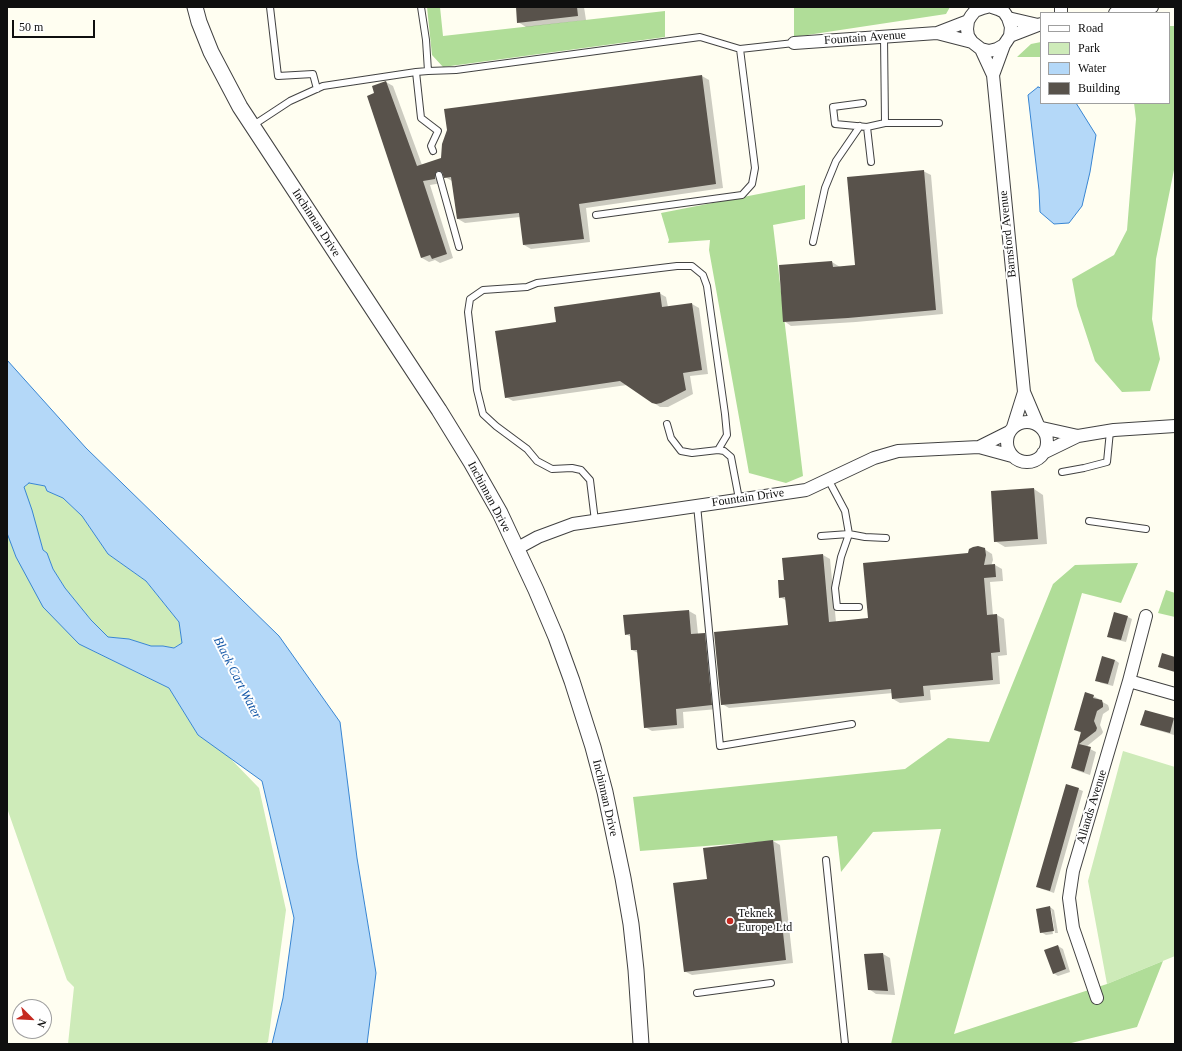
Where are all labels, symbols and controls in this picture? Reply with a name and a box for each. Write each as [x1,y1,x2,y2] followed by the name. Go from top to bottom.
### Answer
[14,12,97,38] scale bar
[1040,12,1170,104] legend
[19,20,43,34] text: 50 m
[1078,21,1103,35] text: Road
[824,28,906,48] street label: Fountain Avenue
[1078,41,1100,55] text: Park
[1078,61,1106,75] text: Water
[1078,81,1120,95] text: Building
[289,186,343,260] street label: Inchinnan Drive
[996,190,1020,278] street label: Barnsford Avenue
[464,459,514,535] street label: Inchinnan Drive
[711,486,785,510] street label: Fountain Drive
[210,634,264,722] water label: Black Cart Water
[589,758,621,838] street label: Inchinnan Drive
[1074,768,1110,846] street label: Allands Avenue
[738,907,792,935] place label: Teknek Europe Ltd
[725,916,735,926] marker: Teknek Europe Ltd
[12,999,52,1039] north arrow
[35,1017,49,1030] text: N

